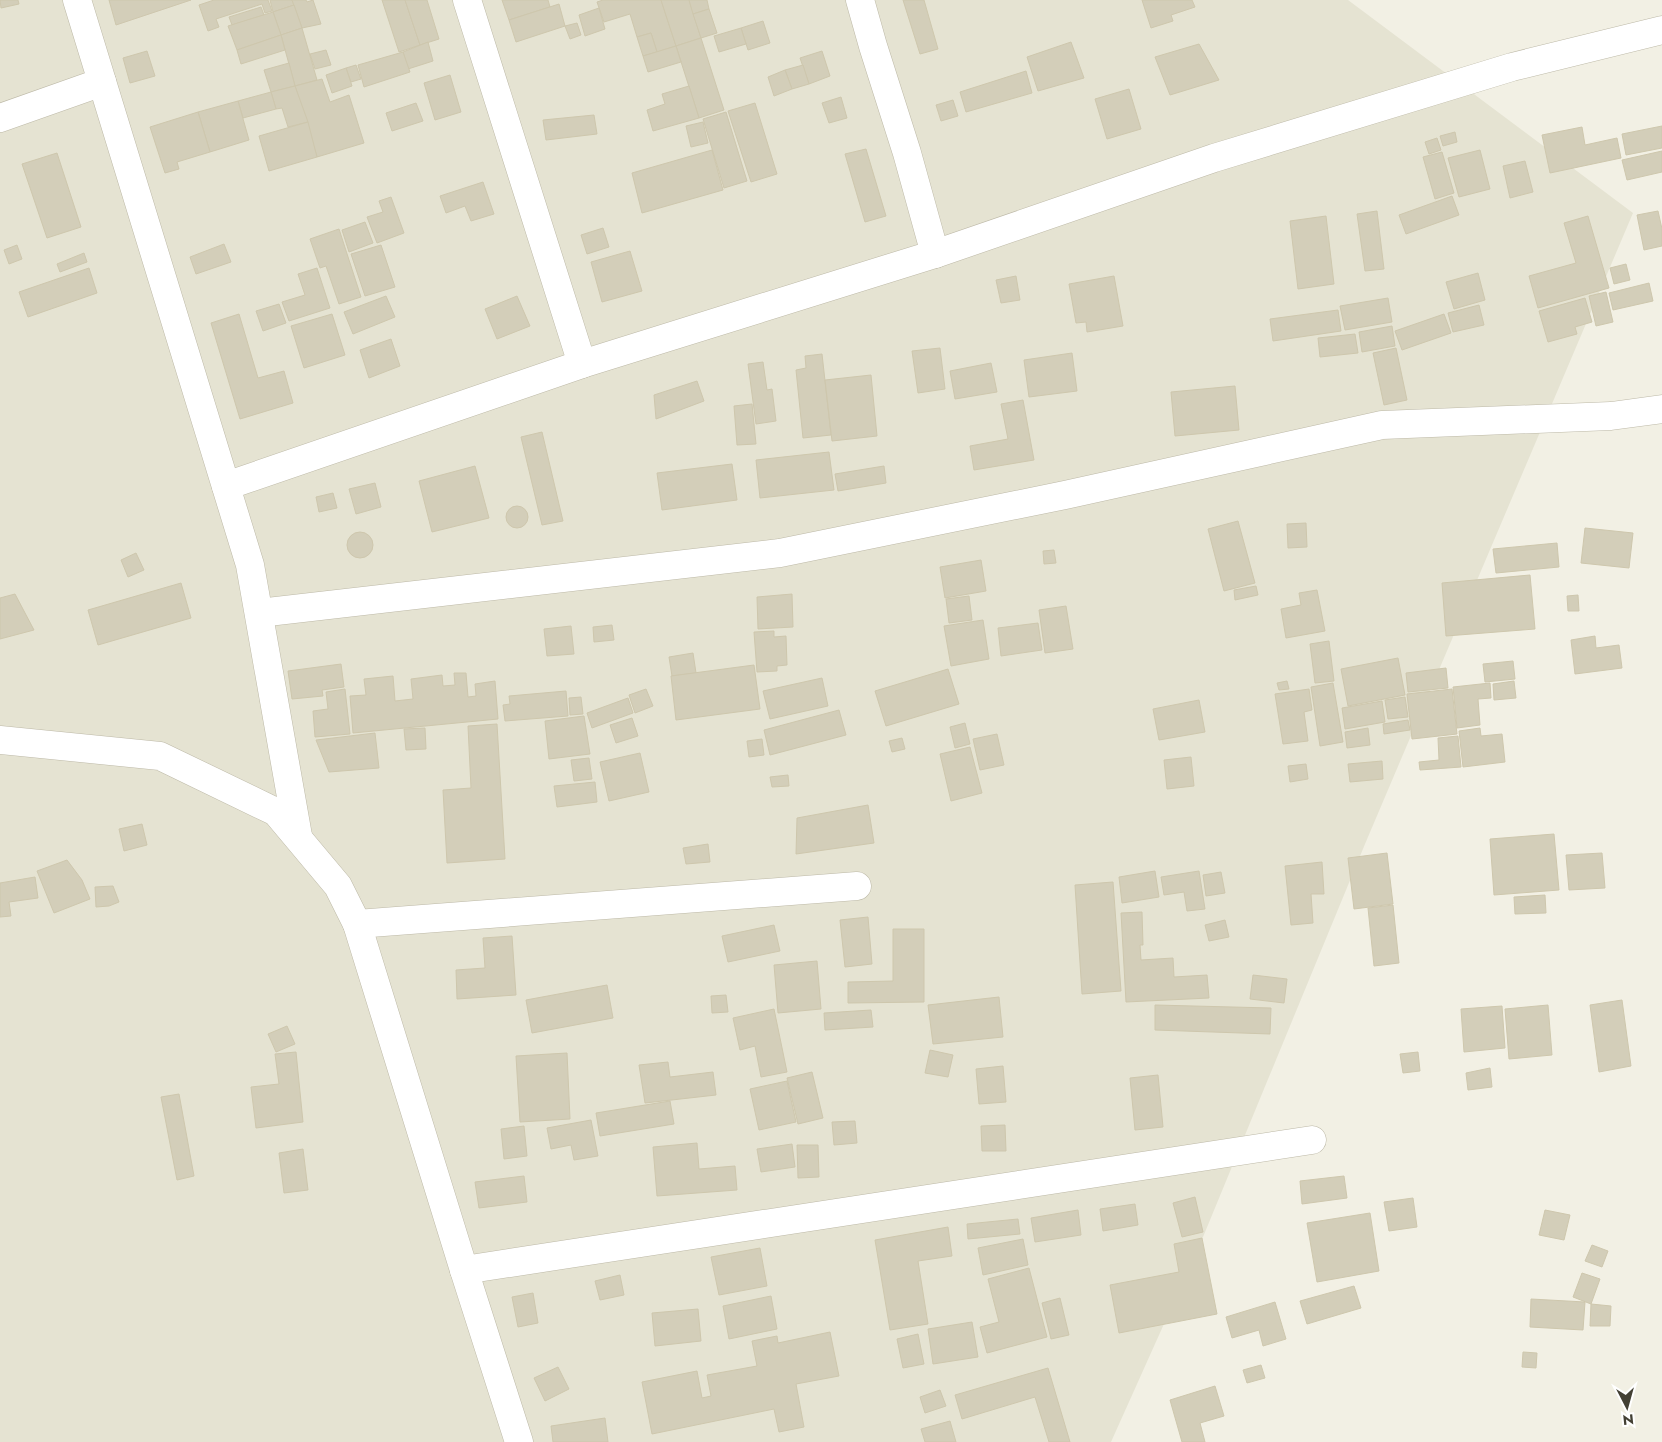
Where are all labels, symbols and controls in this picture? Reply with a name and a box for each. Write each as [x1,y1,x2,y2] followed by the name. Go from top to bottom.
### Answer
[1602,1382,1652,1432] north arrow
[1622,1409,1635,1430] text: N

